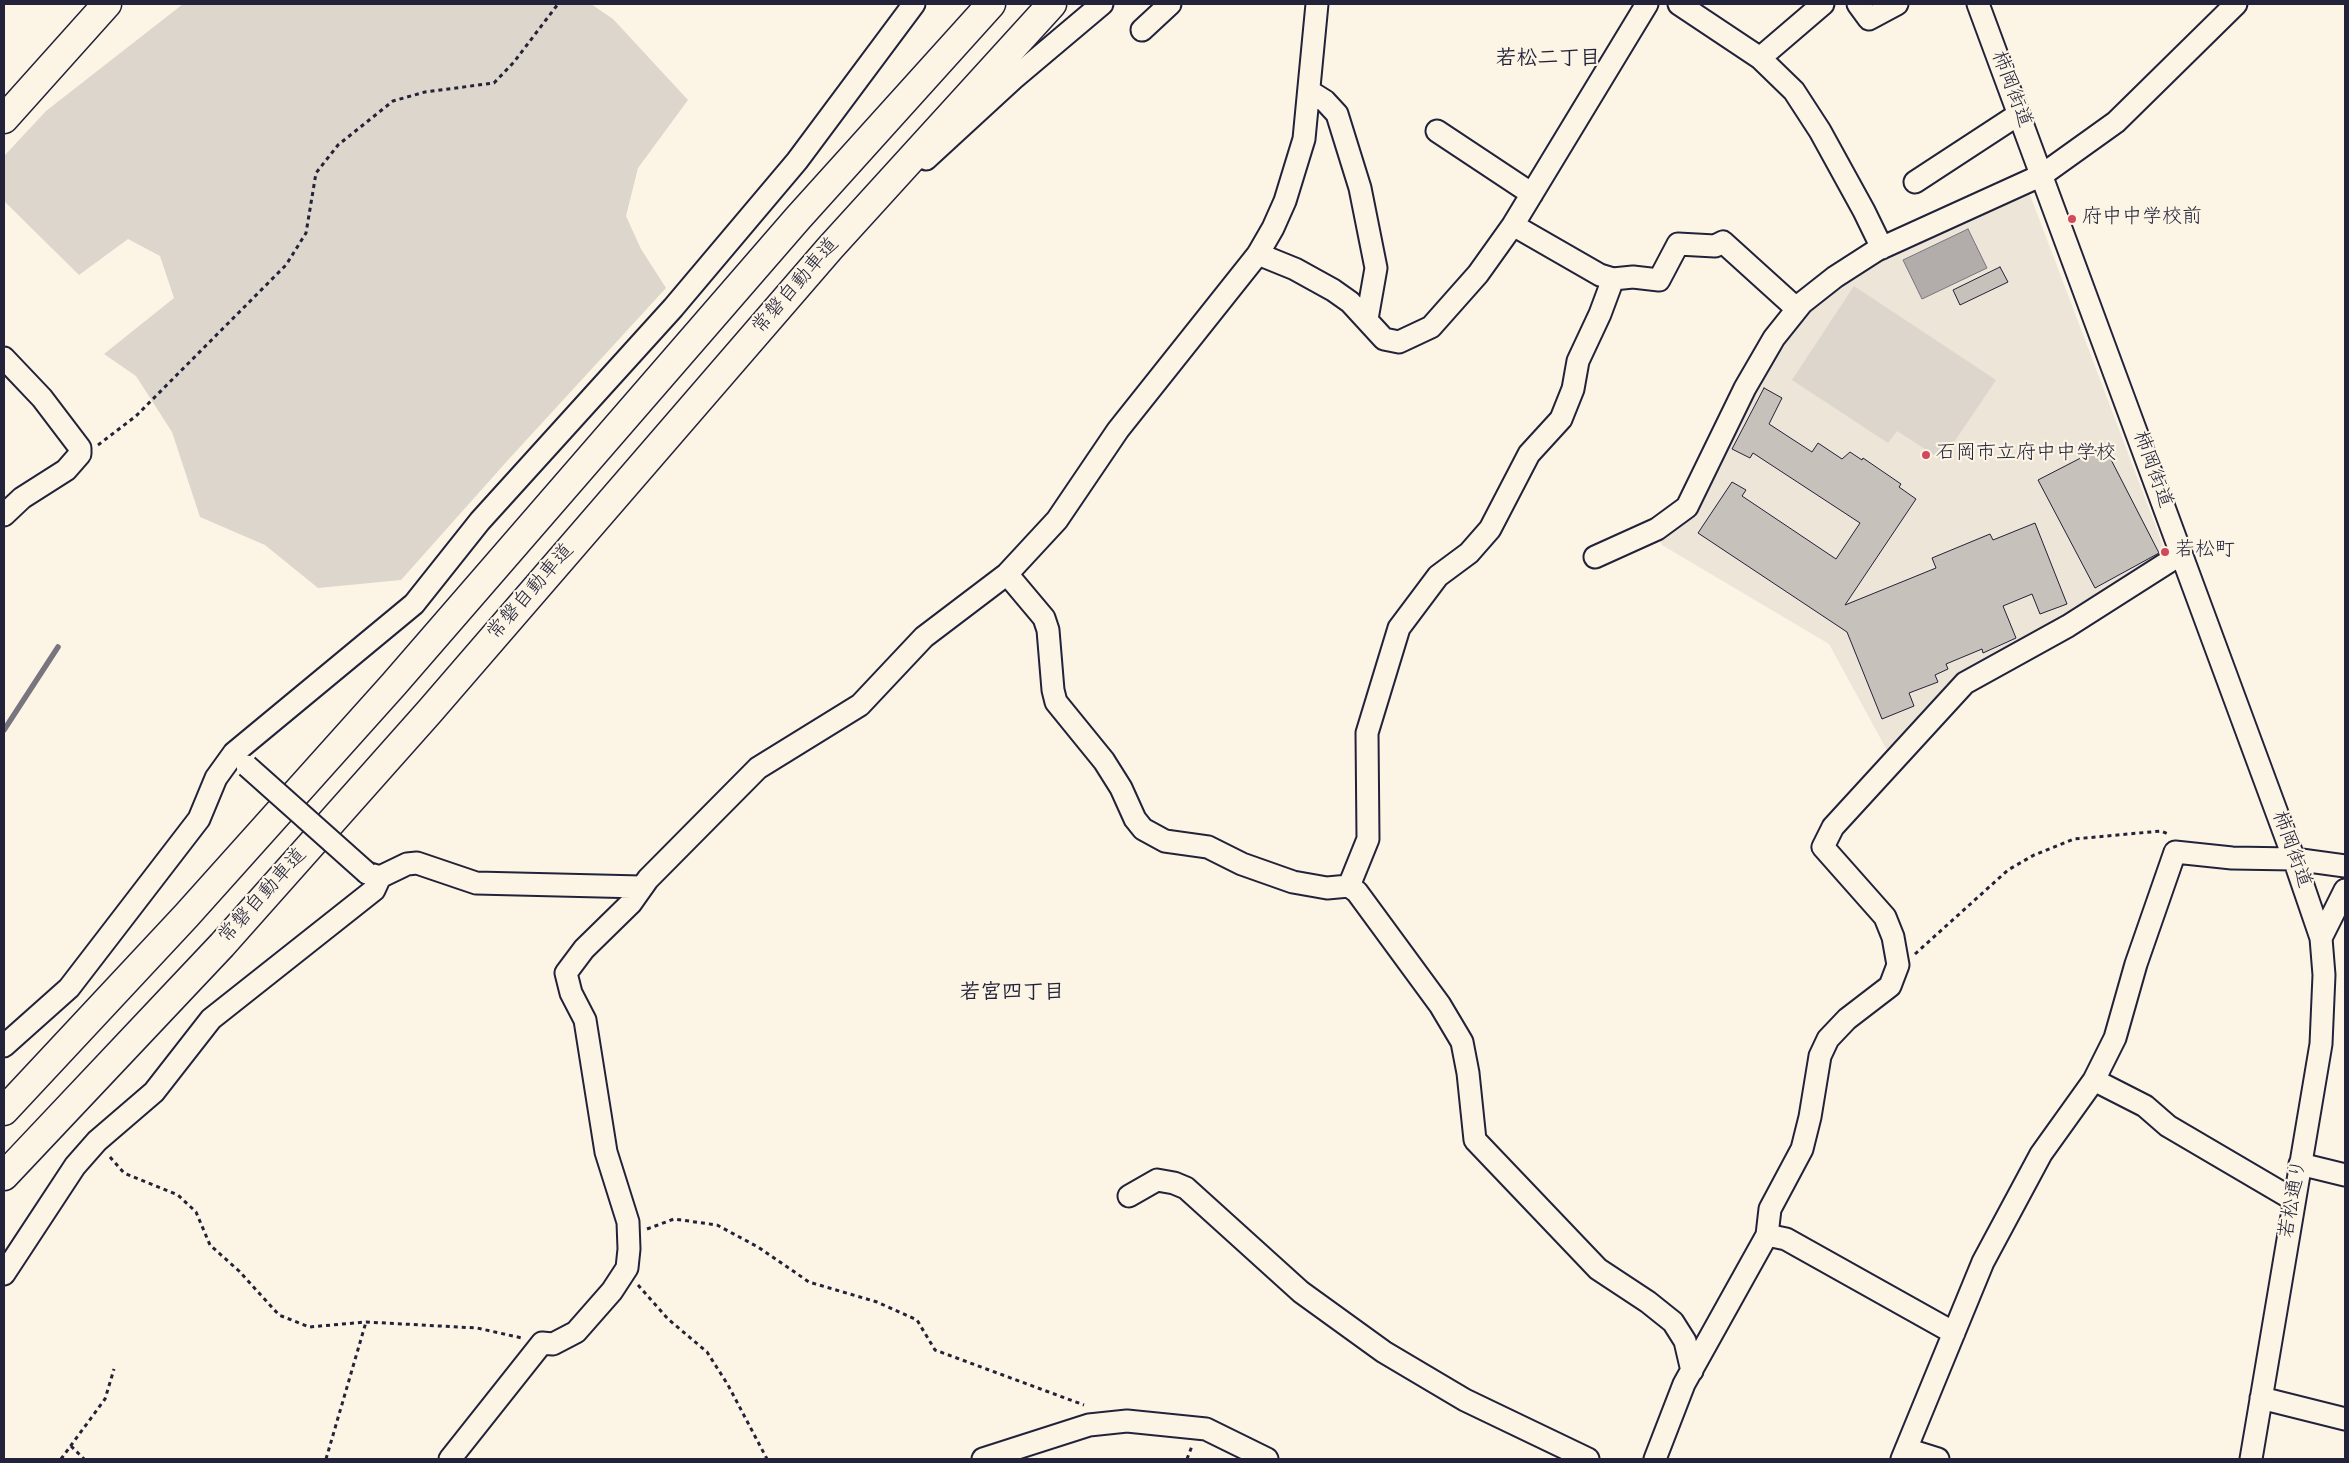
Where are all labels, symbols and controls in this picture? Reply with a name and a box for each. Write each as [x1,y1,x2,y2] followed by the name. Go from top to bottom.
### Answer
[1496,48,1600,74] district label: 若松二丁目
[1984,48,2036,132] street label: 柿岡街道
[2082,207,2202,231] place label: 府中中学校前
[2066,213,2078,225] marker: 府中中学校前
[749,234,845,340] street label: 常磐自動車道
[2126,428,2176,512] street label: 柿岡街道
[1936,443,2116,467] place label: 石岡市立府中中学校
[1920,449,1932,461] marker: 石岡市立府中中学校
[484,540,580,646] street label: 常磐自動車道
[2175,540,2235,564] place label: 若松町
[2159,546,2171,558] marker: 若松町
[2265,808,2315,892] street label: 柿岡街道
[215,844,313,950] street label: 常磐自動車道
[960,982,1064,1008] district label: 若宮四丁目
[2276,1158,2314,1240] street label: 若松通り

